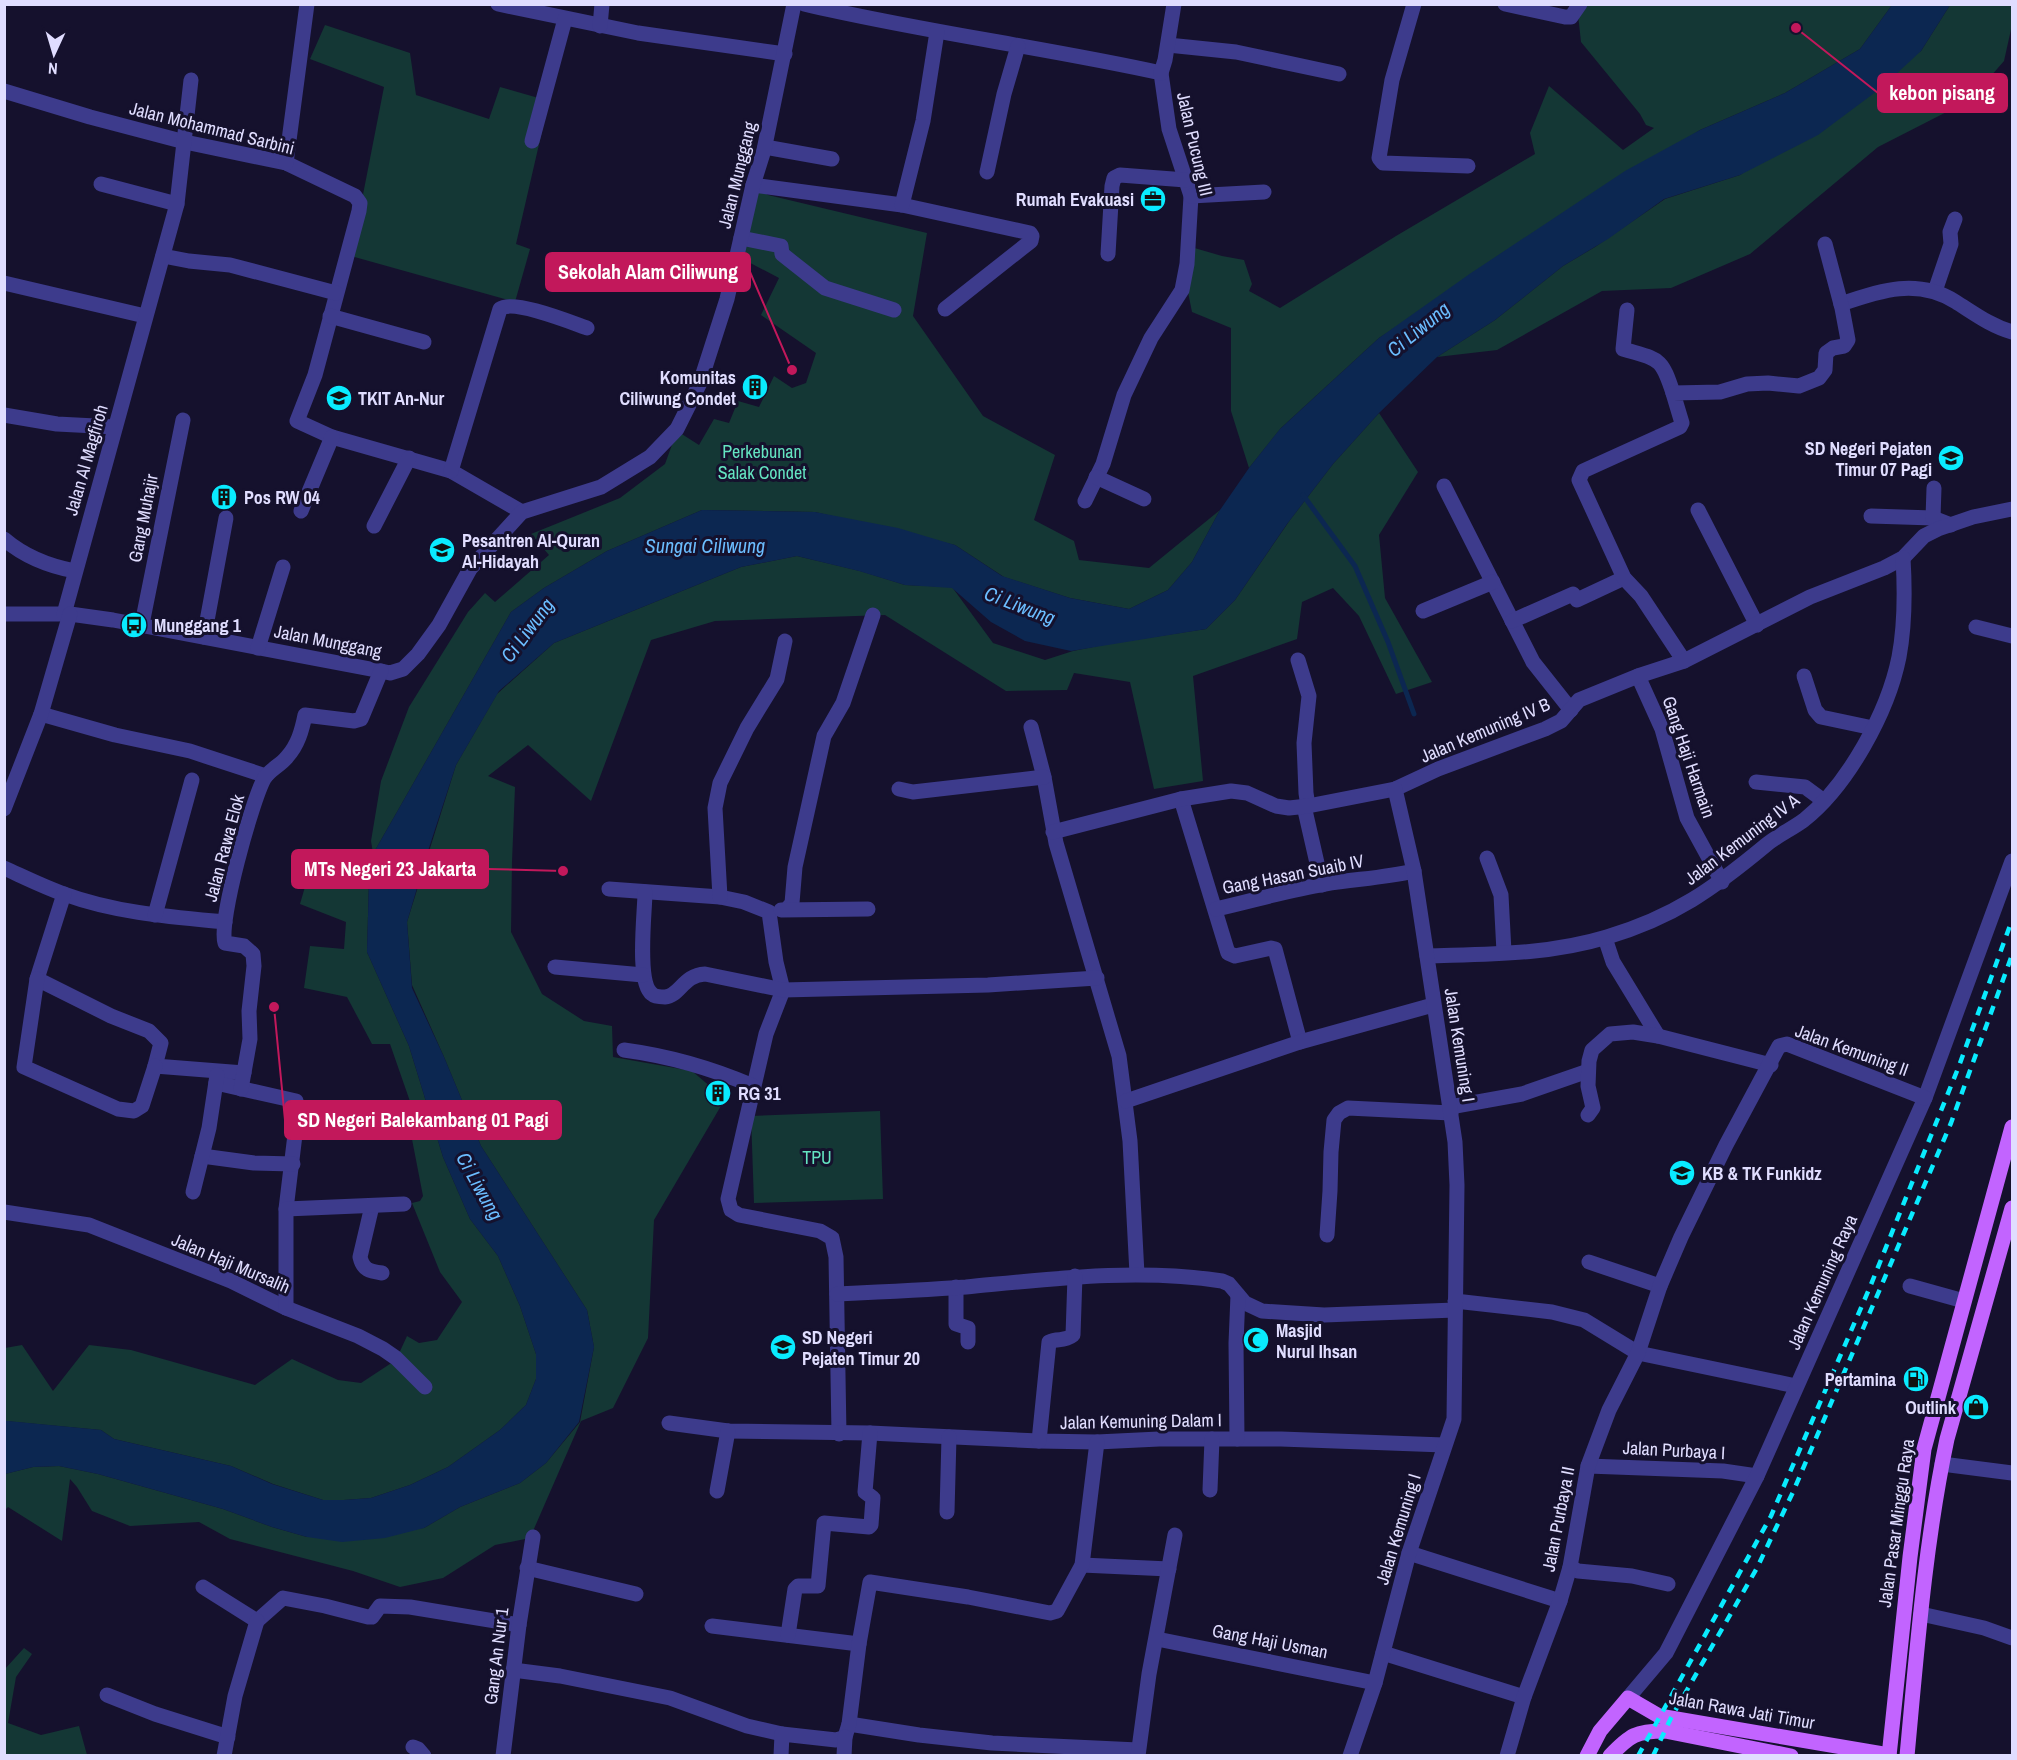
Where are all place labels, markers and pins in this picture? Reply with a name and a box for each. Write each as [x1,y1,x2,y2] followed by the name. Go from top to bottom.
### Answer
[1878,74,2007,112] callout: kebon pisang
[1138,184,1168,214] office icon: Rumah Evakuasi
[1016,187,1134,212] place label: Rumah Evakuasi
[546,253,750,291] callout: Sekolah Alam Ciliwung
[620,365,736,411] place label: Komunitas Ciliwung Condet
[740,372,770,402] building icon: Komunitas Ciliwung Condet
[324,383,354,413] school or university icon: TKIT An-Nur
[358,386,445,411] place label: TKIT An-Nur
[1805,436,1932,482] place label: SD Negeri Pejaten Timur 07 Pagi
[1936,443,1966,473] school or university icon: SD Negeri Pejaten Timur 07 Pagi
[209,482,239,512] building icon: Pos RW 04
[244,485,321,510] place label: Pos RW 04
[462,528,600,574] place label: Pesantren Al-Quran Al-Hidayah
[427,535,457,565] school or university icon: Pesantren Al-Quran Al-Hidayah
[119,610,149,640] bus stop icon: Munggang 1
[154,613,242,638] place label: Munggang 1
[292,850,488,888] callout: MTs Negeri 23 Jakarta
[703,1078,733,1108] building icon: RG 31
[738,1081,781,1106] place label: RG 31
[285,1101,561,1139] callout: SD Negeri Balekambang 01 Pagi
[1667,1158,1697,1188] school or university icon: KB & TK Funkidz
[1702,1161,1822,1186] place label: KB & TK Funkidz
[1276,1318,1357,1364] place label: Masjid Nurul Ihsan
[802,1325,920,1371] place label: SD Negeri Pejaten Timur 20
[1241,1325,1271,1355] mosque icon: Masjid Nurul Ihsan
[768,1332,798,1362] school or university icon: SD Negeri Pejaten Timur 20
[1901,1364,1931,1394] fuel station icon: Pertamina
[1825,1367,1897,1392] place label: Pertamina
[1961,1392,1991,1422] shop icon: Outlink
[1905,1395,1957,1420] place label: Outlink

